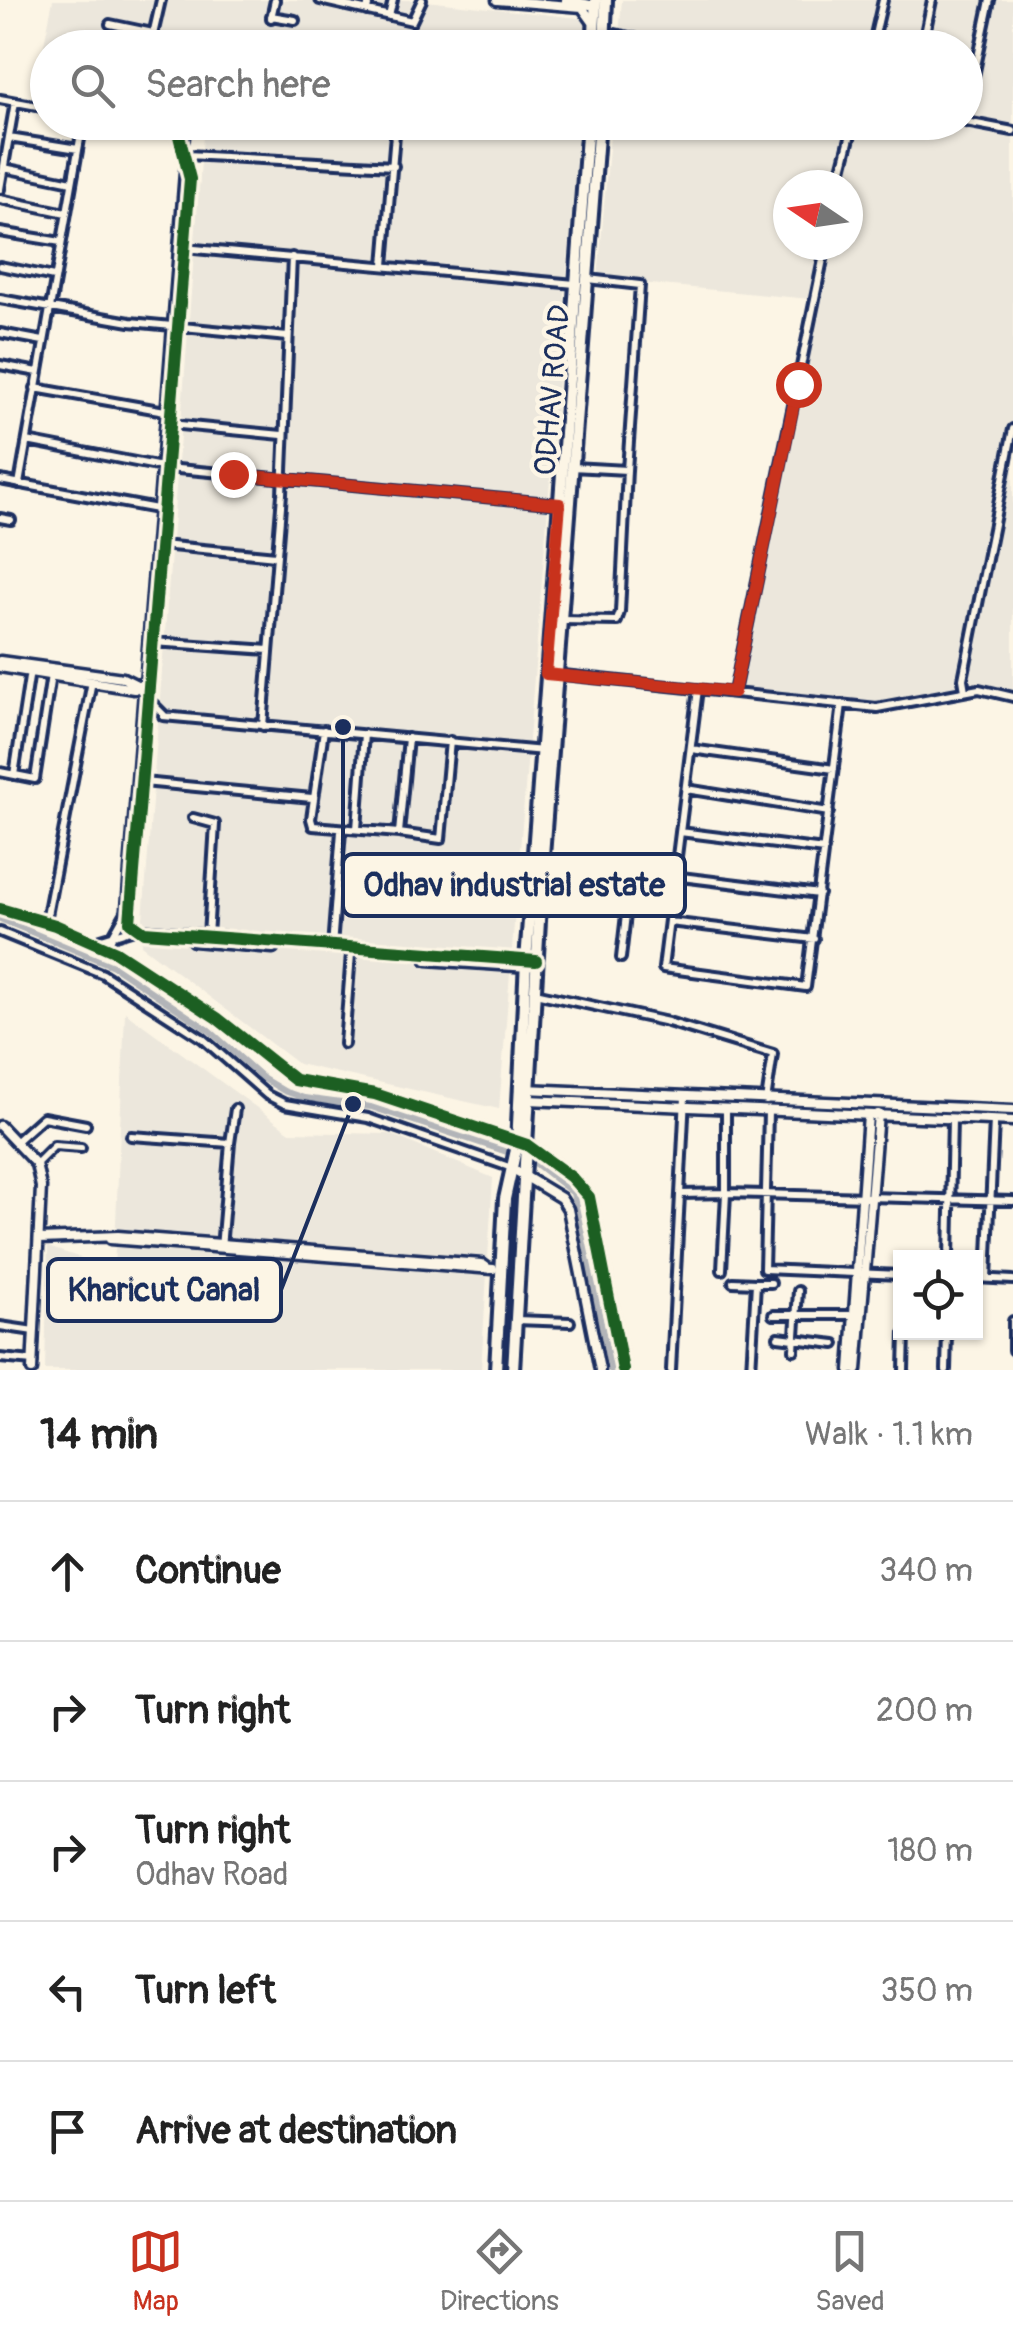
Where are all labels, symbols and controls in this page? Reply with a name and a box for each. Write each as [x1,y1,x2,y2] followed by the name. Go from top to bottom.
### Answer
[30,30,983,140] search box
[65,58,120,113] icon: search
[145,61,331,109] text: Search here
[773,170,863,260] north arrow
[527,303,578,477] street label: ODHAV ROAD
[776,362,822,408] route start
[211,452,257,498] route end
[343,854,685,916] callout: Odhav industrial estate
[363,866,666,906] text: Odhav industrial estate
[893,1250,983,1340] map controls
[893,1250,983,1340] button: locate
[48,1259,281,1321] callout: Kharicut Canal
[68,1271,260,1311] text: Kharicut Canal
[40,1409,158,1461] text: 14 min
[805,1415,973,1455] text: Walk · 1.1 km
[40,1544,95,1599] icon: ahead
[135,1547,281,1595] text: Continue
[879,1551,973,1591] text: 340 m
[40,1684,95,1739] icon: right
[135,1687,290,1735] text: Turn right
[876,1691,973,1731] text: 200 m
[135,1807,290,1855] text: Turn right
[40,1824,95,1879] icon: right
[887,1831,973,1871] text: 180 m
[135,1855,289,1895] text: Odhav Road
[40,1964,95,2019] icon: left
[135,1967,276,2015] text: Turn left
[881,1971,973,2011] text: 350 m
[40,2104,95,2159] icon: arrive
[135,2107,457,2155] text: Arrive at destination
[128,2224,183,2319] tab: Map
[440,2224,559,2319] tab: Directions
[815,2224,885,2319] tab: Saved

